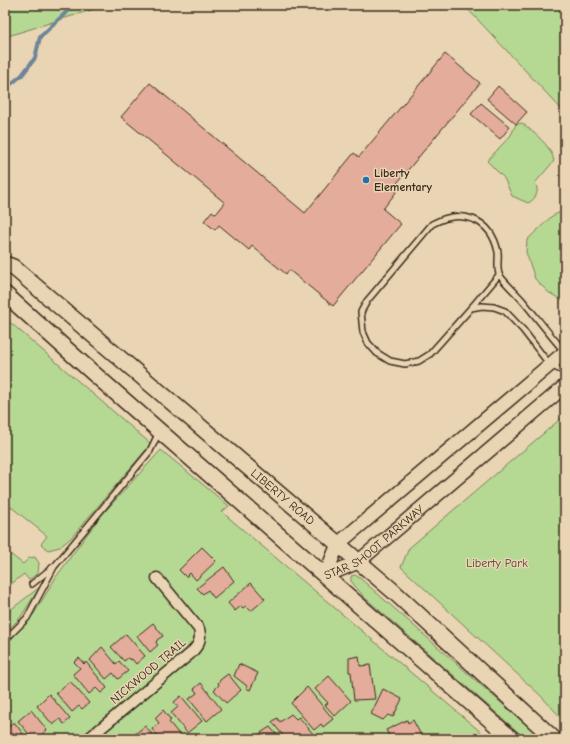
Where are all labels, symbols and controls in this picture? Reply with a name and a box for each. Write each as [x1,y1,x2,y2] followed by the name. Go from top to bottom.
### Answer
[374,166,432,194] place label: Liberty Elementary
[361,175,371,185] marker: Liberty Elementary
[248,466,318,528] street label: LIBERTY ROAD
[322,501,428,583] street label: STAR SHOOT PARKWAY
[466,556,528,570] park label: Liberty Park
[107,635,189,707] street label: NICKWOOD TRAIL

